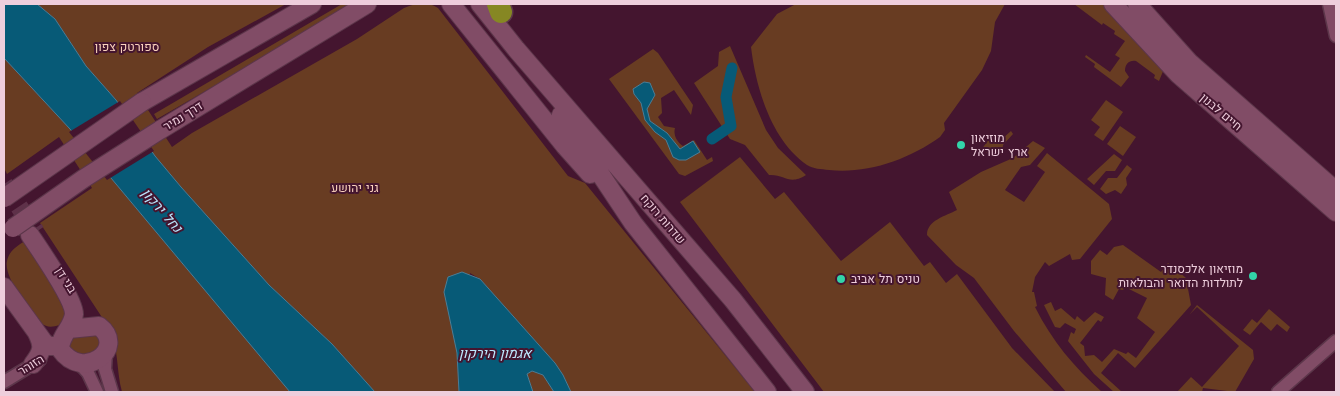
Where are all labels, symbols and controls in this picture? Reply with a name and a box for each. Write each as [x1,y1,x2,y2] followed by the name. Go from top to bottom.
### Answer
[95,40,159,54] park label: ספורטק צפון
[1197,91,1245,133] street label: חיים לבנון
[161,98,205,134] street label: דרך נמיר
[971,131,1028,159] place label: מוזיאון ארץ ישראל
[955,139,967,151] marker: מוזיאון ארץ ישראל
[331,181,379,195] park label: גני יהושע
[138,185,186,236] water label: נחל ירקון
[638,191,688,247] street label: שדרות רוקח
[1118,262,1243,290] place label: מוזיאון אלכסנדר לתולדות הדואר והבולאות
[53,264,80,296] street label: בני דן
[1247,270,1259,282] marker: מוזיאון אלכסנדר לתולדות הדואר והבולאות
[851,272,920,286] place label: טניס תל אביב
[835,273,847,285] marker: טניס תל אביב
[459,345,533,361] water label: אגמון הירקון
[15,352,47,378] street label: הזוהר

